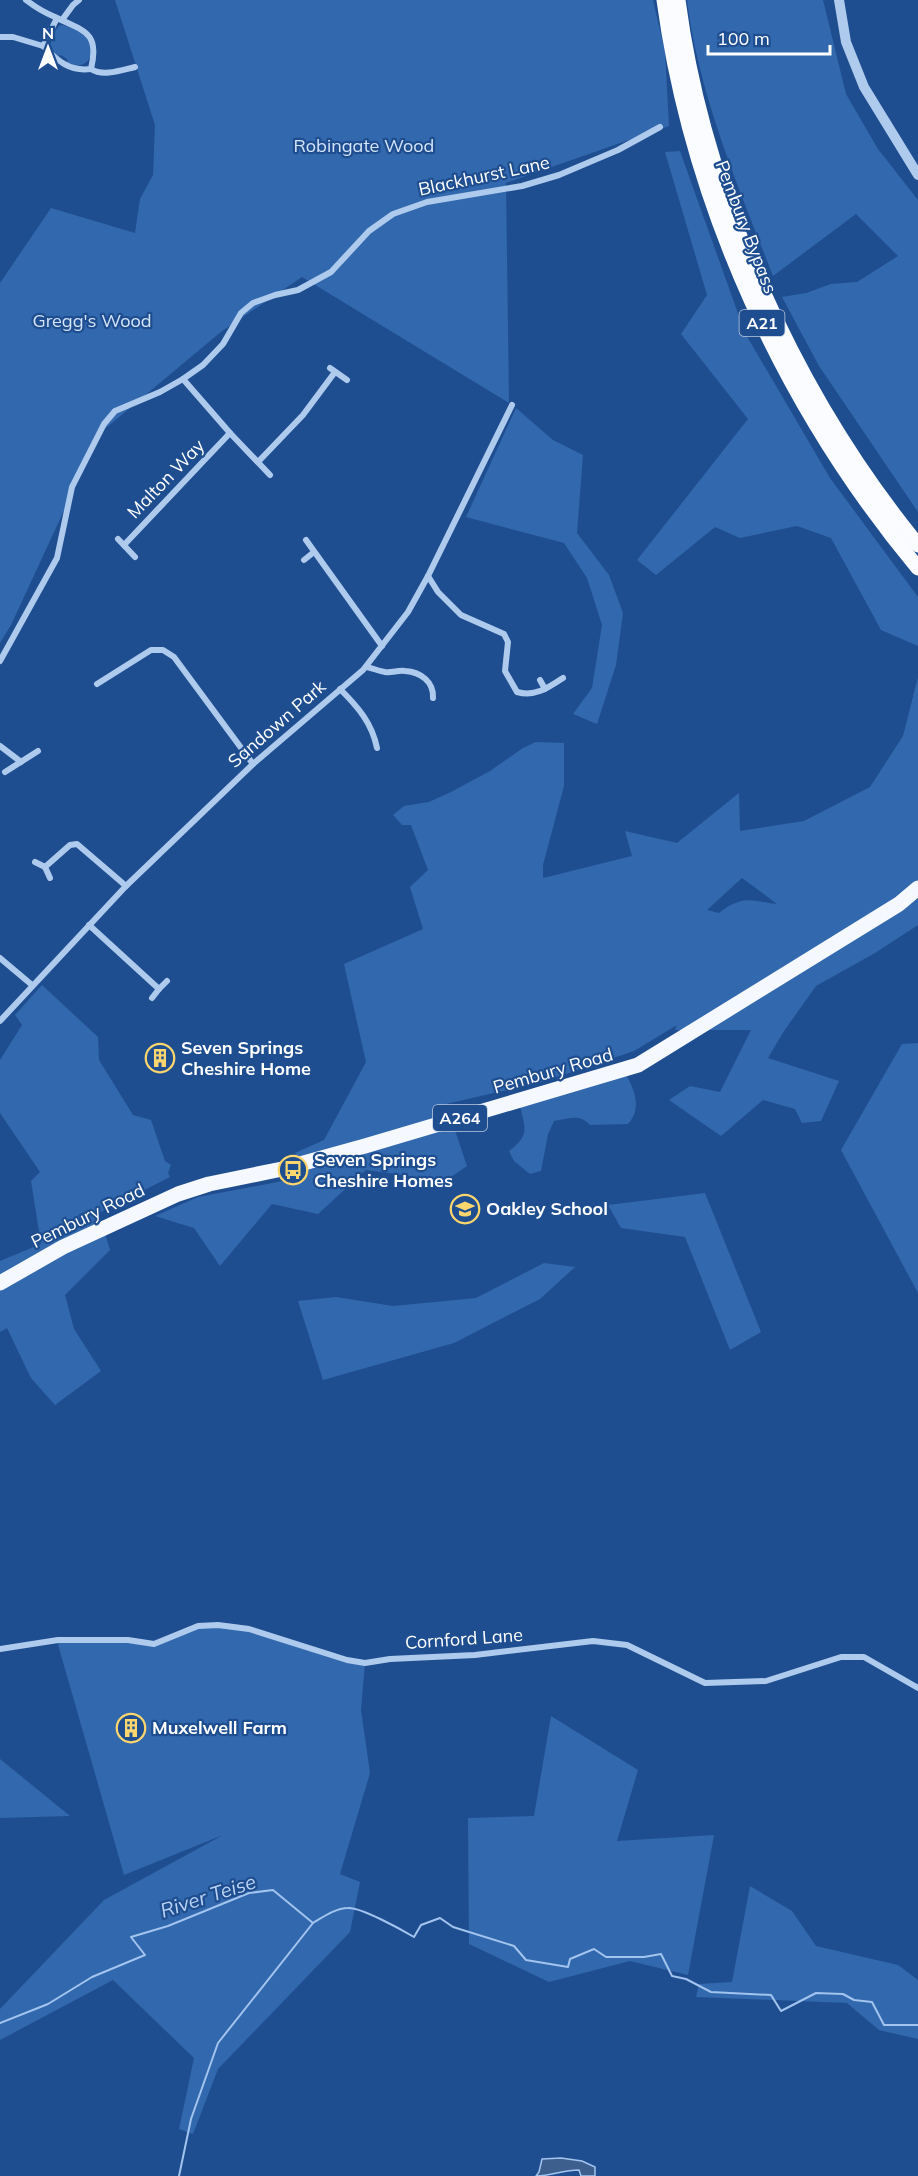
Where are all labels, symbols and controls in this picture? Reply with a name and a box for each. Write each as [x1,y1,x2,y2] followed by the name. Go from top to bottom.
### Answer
[18,18,78,78] north arrow
[708,18,830,56] scale bar
[42,23,54,43] text: N
[717,27,770,50] text: 100 m
[294,134,434,157] park label: Robingate Wood
[416,150,552,201] street label: Blackhurst Lane
[711,157,782,297] street label: Pembury Bypass
[33,309,152,332] park label: Gregg's Wood
[740,310,784,336] road number: A21
[122,434,209,523] street label: Malton Way
[223,674,331,772] street label: Sandown Park
[181,1036,311,1080] place label: Seven Springs Cheshire Home
[144,1042,176,1074] building icon: Seven Springs Cheshire Home
[490,1042,615,1099] street label: Pembury Road
[433,1105,487,1131] road number: A264
[314,1148,453,1192] place label: Seven Springs Cheshire Homes
[277,1154,309,1186] bus stop icon: Seven Springs Cheshire Homes
[27,1178,148,1253] street label: Pembury Road
[449,1193,481,1225] school or university icon: Oakley School
[486,1197,608,1220] place label: Oakley School
[404,1623,524,1654] street label: Cornford Lane
[115,1712,147,1744] building icon: Muxelwell Farm
[152,1716,287,1739] place label: Muxelwell Farm
[157,1868,259,1923] water label: River Teise

